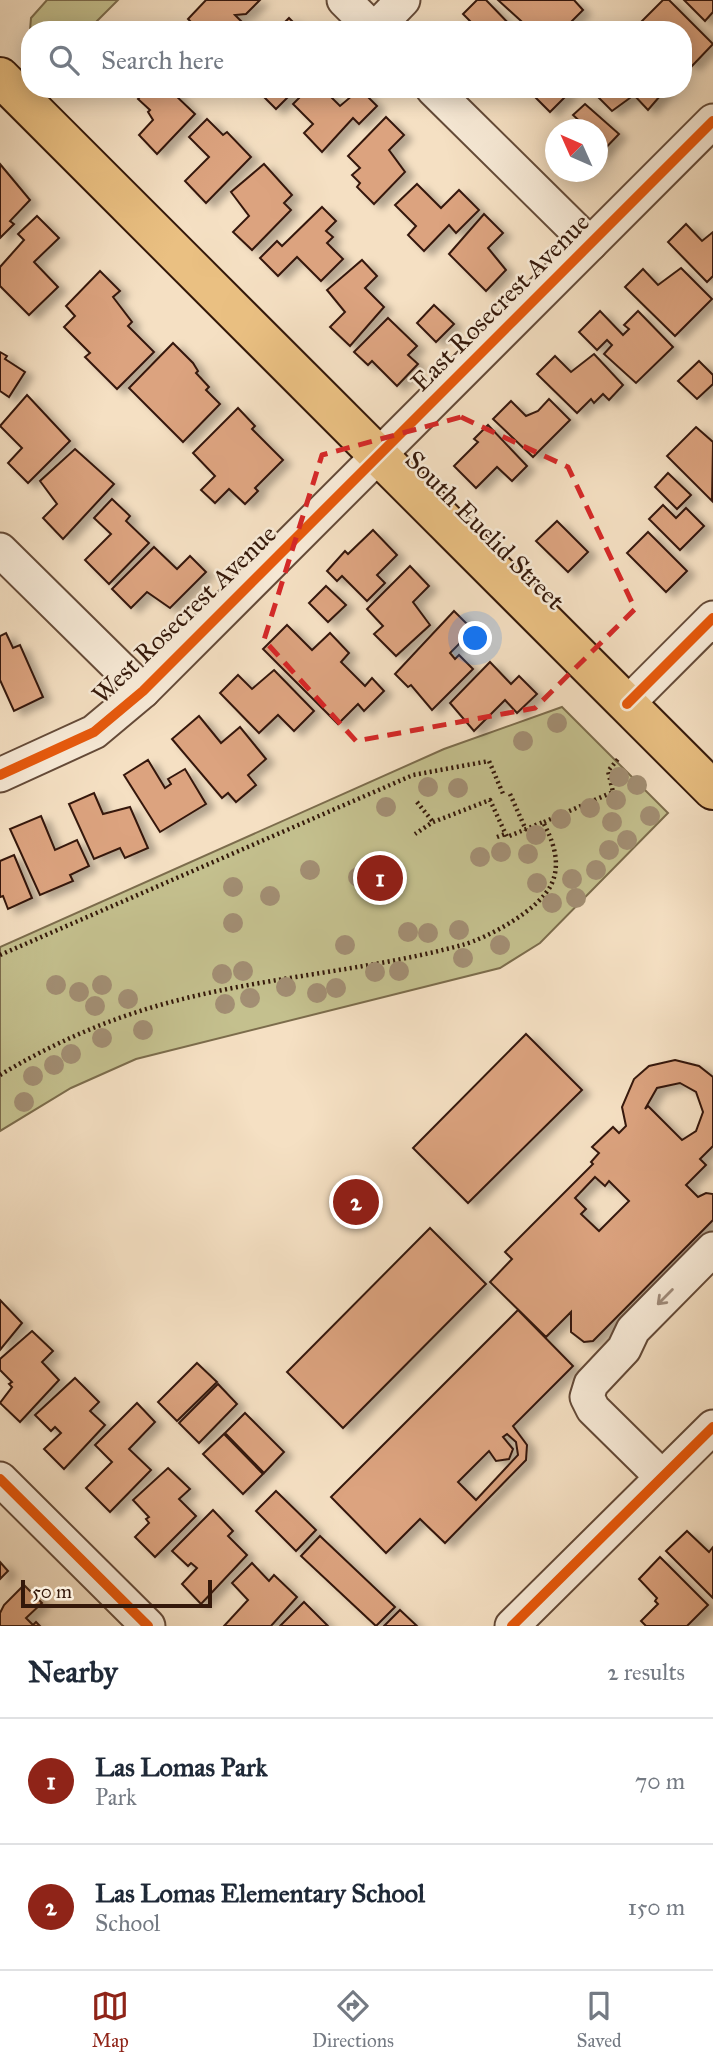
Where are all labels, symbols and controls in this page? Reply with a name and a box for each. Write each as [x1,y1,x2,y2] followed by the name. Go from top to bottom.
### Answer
[21,21,692,98] search box
[45,41,83,79] icon: search
[101,44,224,76] text: Search here
[545,119,608,182] north arrow
[404,206,596,398] street label: East Rosecrest Avenue
[399,444,571,616] street label: South Euclid Street
[85,518,283,710] street label: West Rosecrest Avenue
[458,621,492,655] your location
[357,852,403,904] pin: 1
[333,1176,379,1228] pin: 2
[657,1289,674,1306] one-way arrow
[21,1577,212,1609] scale bar
[32,1580,72,1603] text: 50 m
[28,1654,118,1690] text: Nearby
[607,1658,685,1686] text: 2 results
[95,1751,268,1783] text: Las Lomas Park
[46,1767,56,1795] text: 1
[635,1767,685,1795] text: 70 m
[95,1783,137,1811] text: Park
[95,1877,425,1909] text: Las Lomas Elementary School
[45,1893,57,1921] text: 2
[628,1893,685,1921] text: 150 m
[95,1909,160,1937] text: School
[91,1987,129,2052] tab: Map
[312,1987,394,2052] tab: Directions
[577,1987,622,2052] tab: Saved

